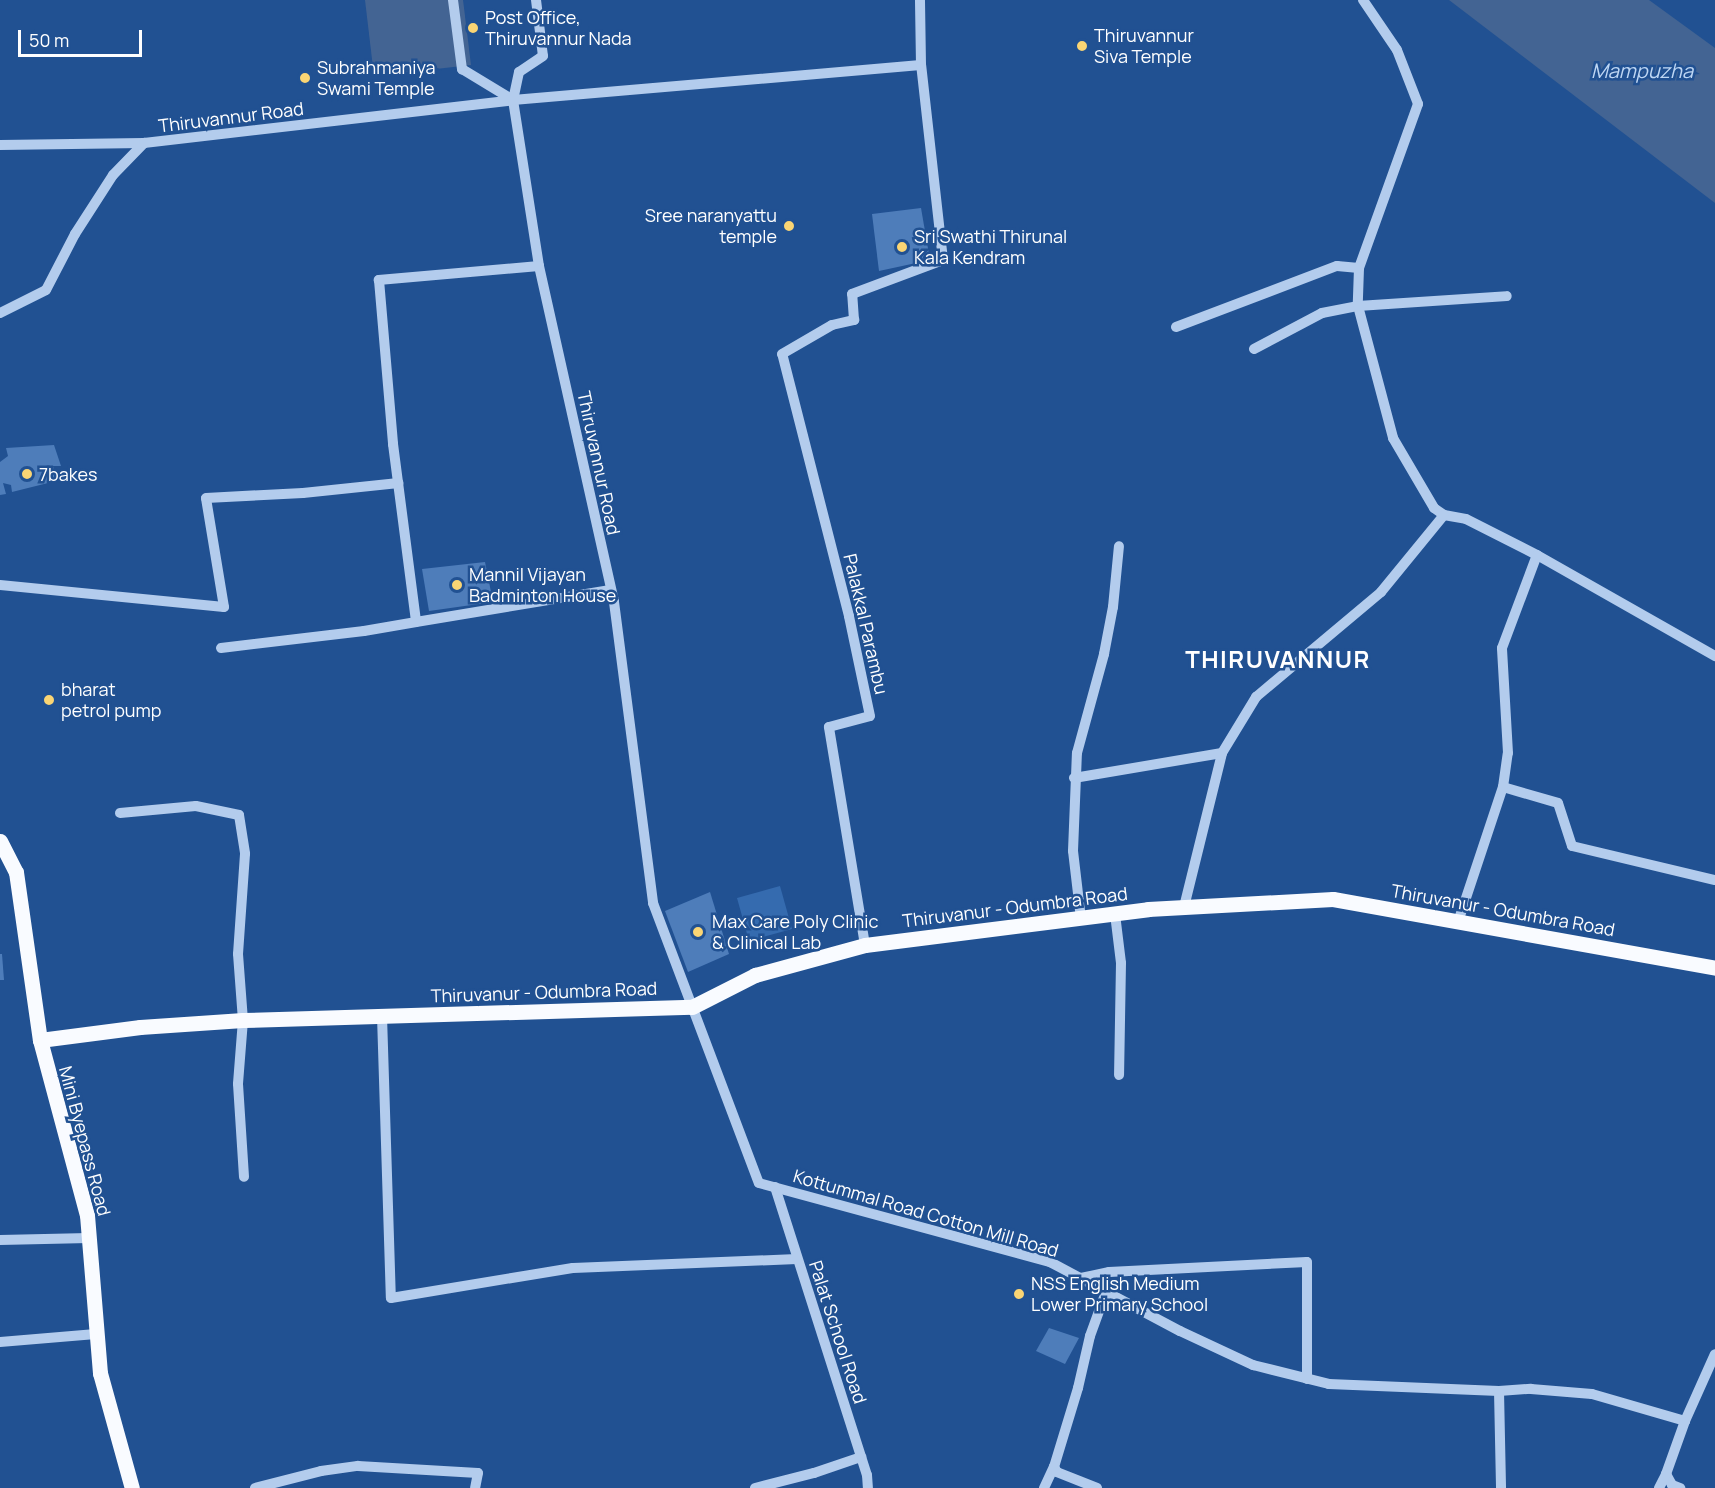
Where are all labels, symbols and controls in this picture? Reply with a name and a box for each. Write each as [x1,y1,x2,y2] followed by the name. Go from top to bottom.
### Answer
[485,7,632,50] place label: Post Office, Thiruvannur Nada
[21,18,146,56] scale bar
[466,21,480,35] marker: Post Office, Thiruvannur Nada
[1094,25,1194,68] place label: Thiruvannur Siva Temple
[29,28,69,52] text: 50 m
[1075,39,1089,53] marker: Thiruvannur Siva Temple
[317,57,436,100] place label: Subrahmaniya Swami Temple
[1591,58,1693,82] water label: Mampuzha
[298,71,312,85] marker: Subrahmaniya Swami Temple
[157,97,305,137] street label: Thiruvannur Road
[645,205,777,248] place label: Sree naranyattu temple
[782,219,796,233] marker: Sree naranyattu temple
[914,226,1067,268] place label: Sri Swathi Thirunal Kala Kendram
[895,240,909,254] marker: Sri Swathi Thirunal Kala Kendram
[573,389,625,537] street label: Thiruvannur Road
[39,463,97,485] place label: 7bakes
[20,467,34,481] marker: 7bakes
[839,552,893,696] street label: Palakkal Parambu
[469,564,616,606] place label: Mannil Vijayan Badminton House
[450,578,464,592] marker: Mannil Vijayan Badminton House
[1185,645,1371,673] district label: THIRUVANNUR
[61,679,161,722] place label: bharat petrol pump
[42,693,56,707] marker: bharat petrol pump
[1389,880,1617,940] street label: Thiruvanur - Odumbra Road
[901,882,1129,932] street label: Thiruvanur - Odumbra Road
[712,911,878,954] place label: Max Care Poly Clinic & Clinical Lab
[689,923,707,941] marker: Max Care Poly Clinic & Clinical Lab
[430,977,658,1007] street label: Thiruvanur - Odumbra Road
[55,1064,115,1218] street label: Mini Byepass Road
[791,1165,1061,1261] street label: Kottummal Road Cotton Mill Road
[805,1258,871,1406] street label: Palat School Road
[1031,1273,1208,1316] place label: NSS English Medium Lower Primary School
[1012,1287,1026,1301] marker: NSS English Medium Lower Primary School

